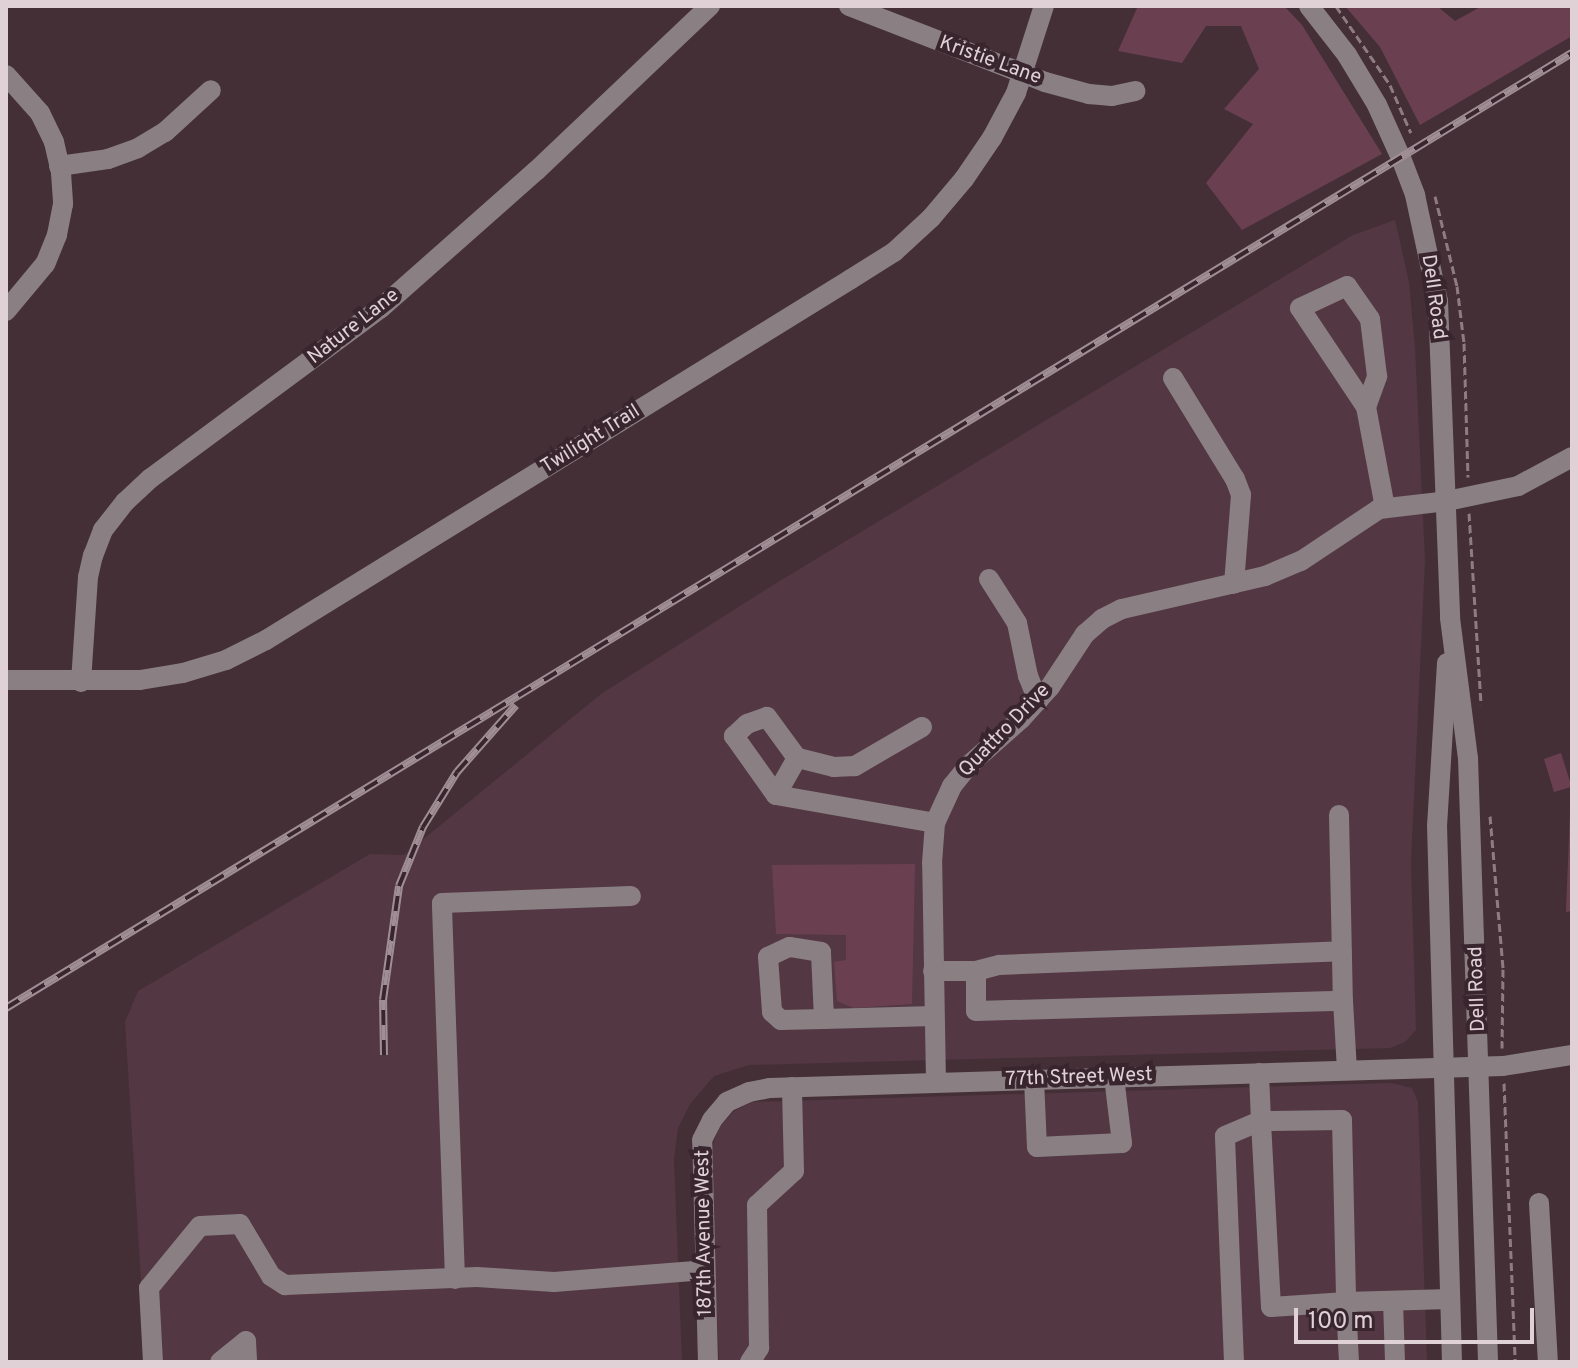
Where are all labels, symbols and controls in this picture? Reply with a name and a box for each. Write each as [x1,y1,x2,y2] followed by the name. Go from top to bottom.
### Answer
[936,31,1044,91] street label: Kristie Lane
[1415,253,1451,341] street label: Dell Road
[304,284,404,370] street label: Nature Lane
[537,400,645,480] street label: Twilight Trail
[954,679,1056,783] street label: Quattro Drive
[1465,946,1491,1032] street label: Dell Road
[1005,1063,1153,1093] street label: 77th Street West
[692,1149,718,1317] street label: 187th Avenue West
[1298,1292,1538,1342] scale bar
[1308,1307,1374,1337] text: 100 m

